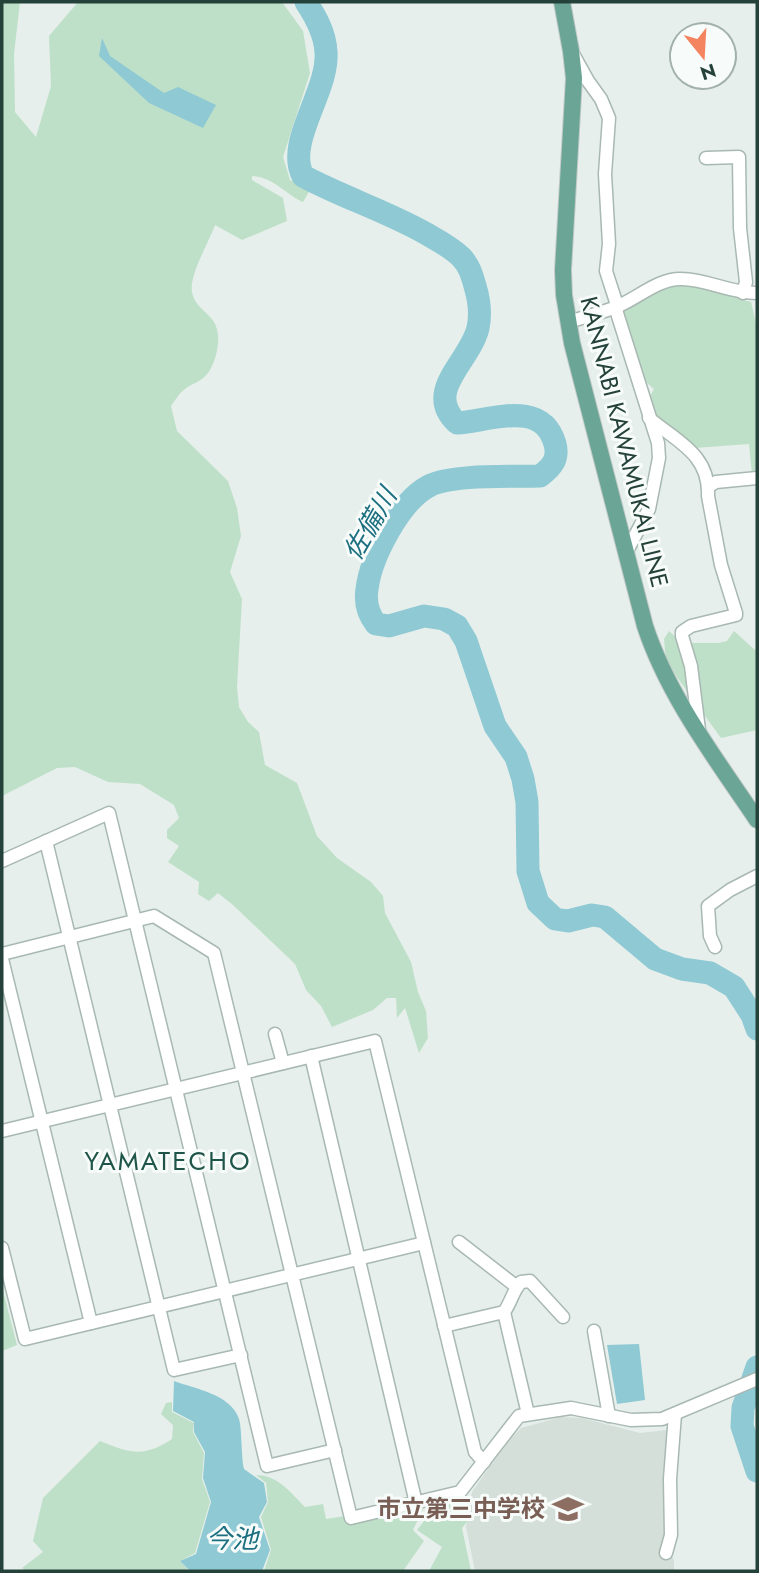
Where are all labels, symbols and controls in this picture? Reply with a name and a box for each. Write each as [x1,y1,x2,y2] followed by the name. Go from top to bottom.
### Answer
[668,21,738,91] north arrow
[697,57,719,87] text: N
[571,293,678,591] street label: KANNABI KAWAMUKAI LINE
[334,478,407,567] water label: 佐備川
[85,1142,251,1180] district label: YAMATECHO
[377,1491,545,1526] place label: 市立第三中学校
[551,1492,585,1526] school or university icon: 市立第三中学校
[206,1520,261,1558] water label: 今池

